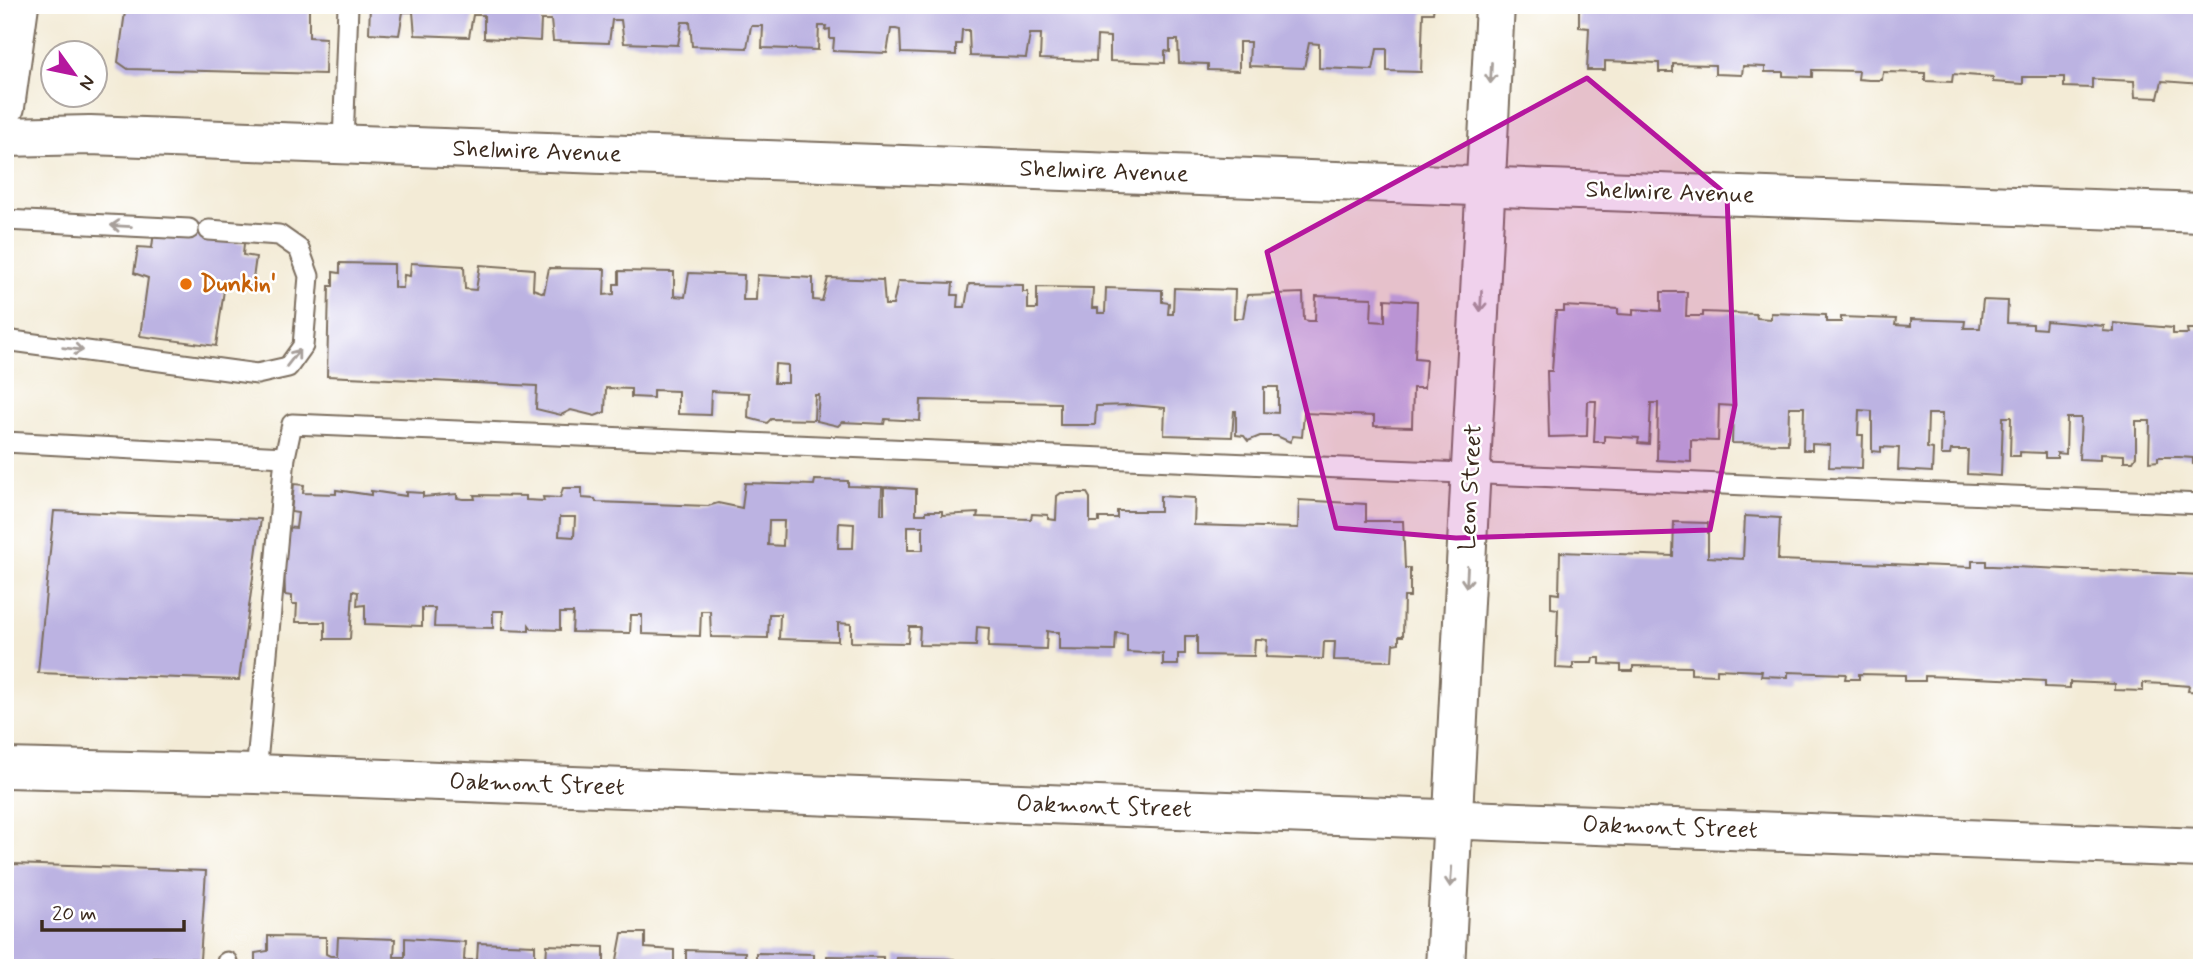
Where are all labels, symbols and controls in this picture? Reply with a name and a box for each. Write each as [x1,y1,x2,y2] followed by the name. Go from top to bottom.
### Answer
[38,38,108,108] north arrow
[1484,62,1497,85] one-way arrow
[73,70,101,95] text: N
[452,134,622,170] street label: Shelmire Avenue
[1019,154,1189,190] street label: Shelmire Avenue
[1585,175,1755,211] street label: Shelmire Avenue
[109,219,132,232] one-way arrow
[200,269,276,300] place label: Dunkin'
[178,276,194,292] marker: Dunkin'
[1474,289,1487,312] one-way arrow
[61,343,84,356] one-way arrow
[286,350,301,368] one-way arrow
[1452,423,1490,551] street label: Leon Street
[1460,565,1473,588] one-way arrow
[449,766,625,804] street label: Oakmont Street
[1016,788,1192,826] street label: Oakmont Street
[1582,809,1758,847] street label: Oakmont Street
[1444,866,1457,888] one-way arrow
[42,889,184,933] scale bar
[52,900,97,928] text: 20 m

